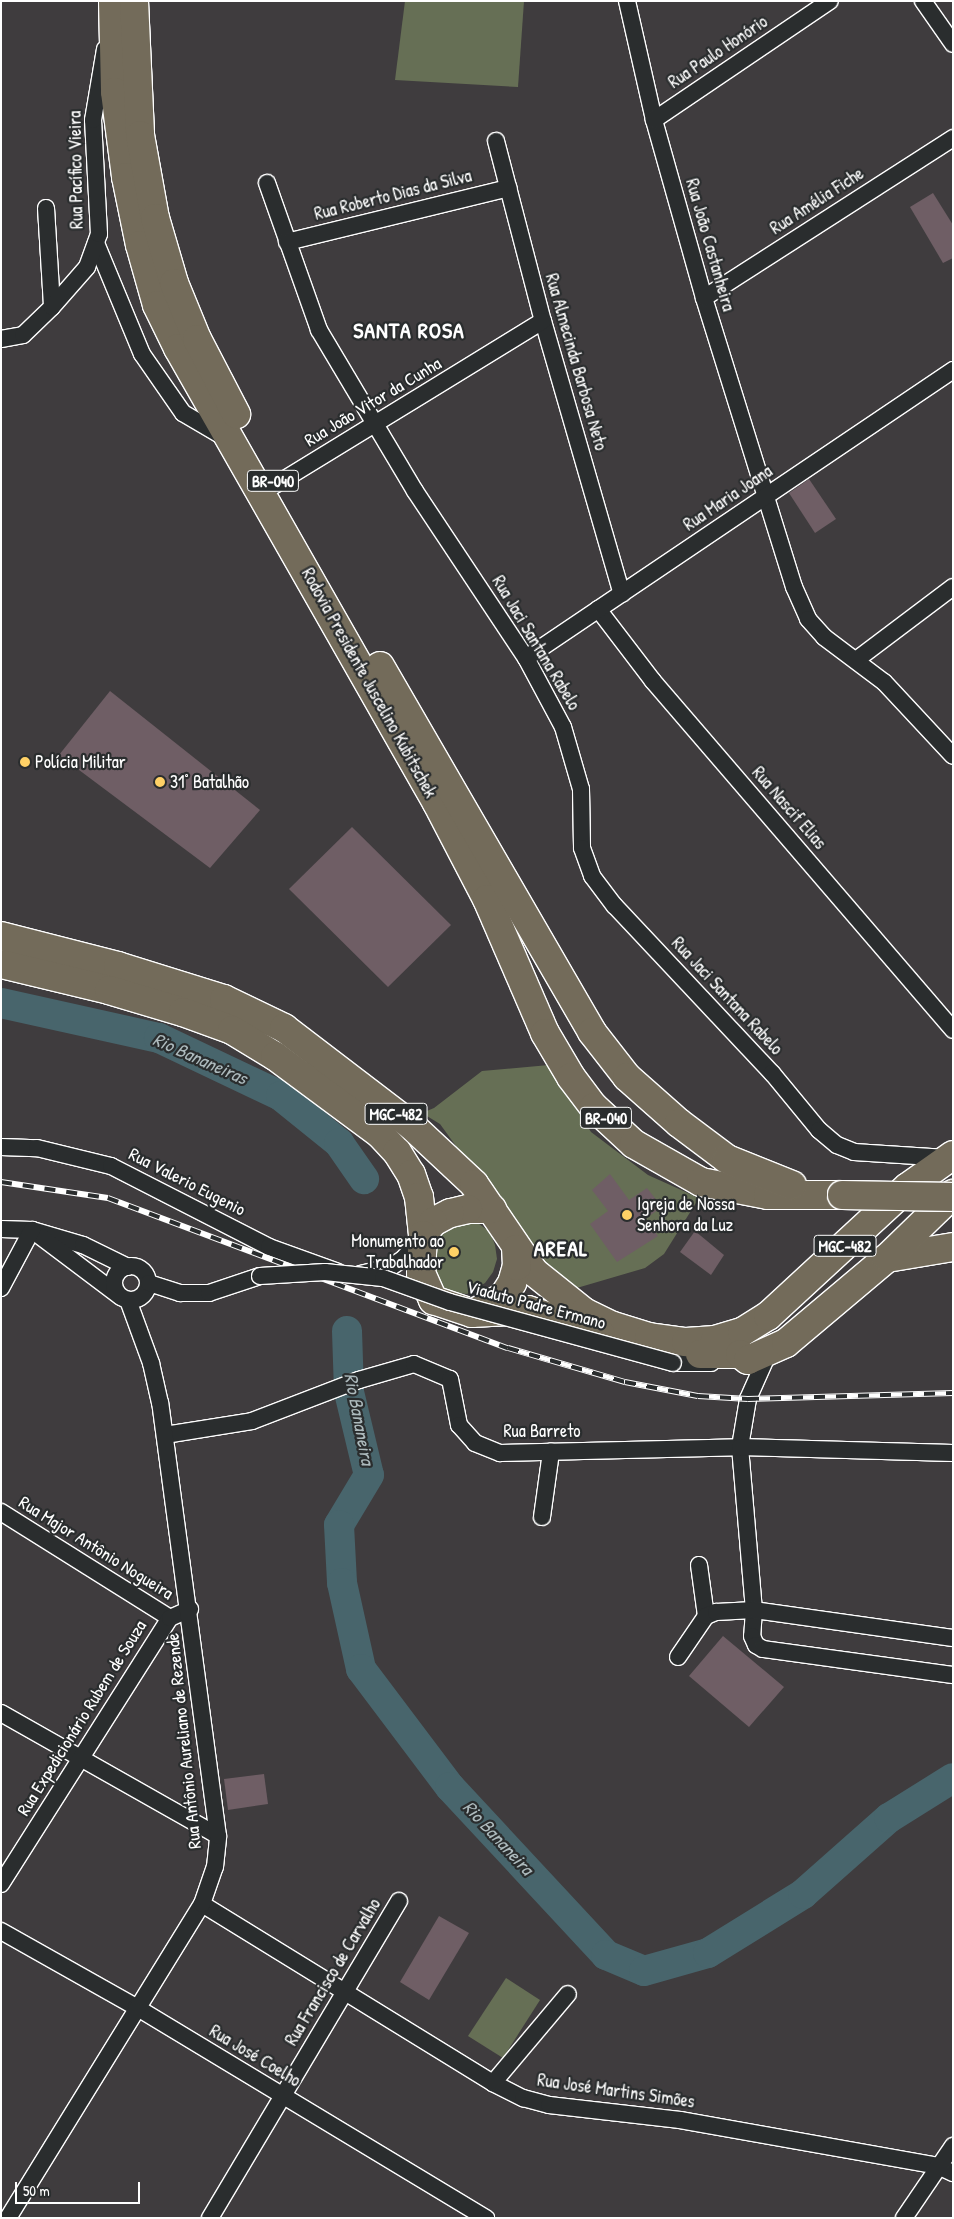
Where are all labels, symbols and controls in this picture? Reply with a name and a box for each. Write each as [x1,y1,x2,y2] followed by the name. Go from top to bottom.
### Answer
[664,11,772,93] street label: Rua Paulo Honório
[64,111,88,229] street label: Rua Pacífico Vieira
[766,163,868,239] street label: Rua Amélia Fiche
[312,165,474,225] street label: Rua Roberto Dias da Silva
[681,176,739,314] street label: Rua João Castanheira
[540,271,612,453] street label: Rua Almecinda Barbosa Neto
[352,318,466,344] district label: SANTA ROSA
[301,353,445,451] street label: Rua João Vitor da Cunha
[679,460,777,536] street label: Rua Maria Joana
[247,468,299,494] road number: BR-040
[297,564,441,802] street label: Rodovia Presidente Juscelino Kubitschek
[487,572,585,714] street label: Rua Jaci Santana Rabelo
[35,751,126,773] place label: Polícia Militar
[19,756,31,768] marker: Polícia Militar
[747,762,831,854] street label: Rua Nascif Elias
[170,771,249,793] place label: 31° Batalhão
[154,776,166,788] marker: 31° Batalhão
[667,933,787,1059] street label: Rua Jaci Santana Rabelo
[149,1028,251,1090] water label: Rio Bananeiras
[364,1100,428,1128] road number: MGC-482
[580,1104,632,1132] road number: BR-040
[125,1143,249,1221] street label: Rua Valerio Eugenio
[637,1194,735,1236] place label: Igreja de Nossa Senhora da Luz
[621,1209,633,1221] marker: Igreja de Nossa Senhora da Luz
[351,1231,444,1274] place label: Monumento ao Trabalhador
[812,1232,878,1260] road number: MGC-482
[533,1236,589,1262] district label: AREAL
[448,1246,460,1258] marker: Monumento ao Trabalhador
[464,1276,608,1334] street label: Viaduto Padre Ermano
[339,1371,379,1467] water label: Rio Bananeira
[503,1420,581,1442] street label: Rua Barreto
[15,1492,177,1604] street label: Rua Major Antônio Nogueira
[13,1616,151,1820] street label: Rua Expedicionário Rubem de Souza
[162,1632,206,1850] street label: Rua Antônio Aureliano de Rezende
[458,1796,538,1880] water label: Rio Bananeira
[281,1895,385,2049] street label: Rua Francisco de Carvalho
[205,2020,305,2092] street label: Rua José Coelho
[536,2069,696,2113] street label: Rua José Martins Simões
[18,2172,142,2204] scale bar
[23,2180,50,2201] text: 50 m

